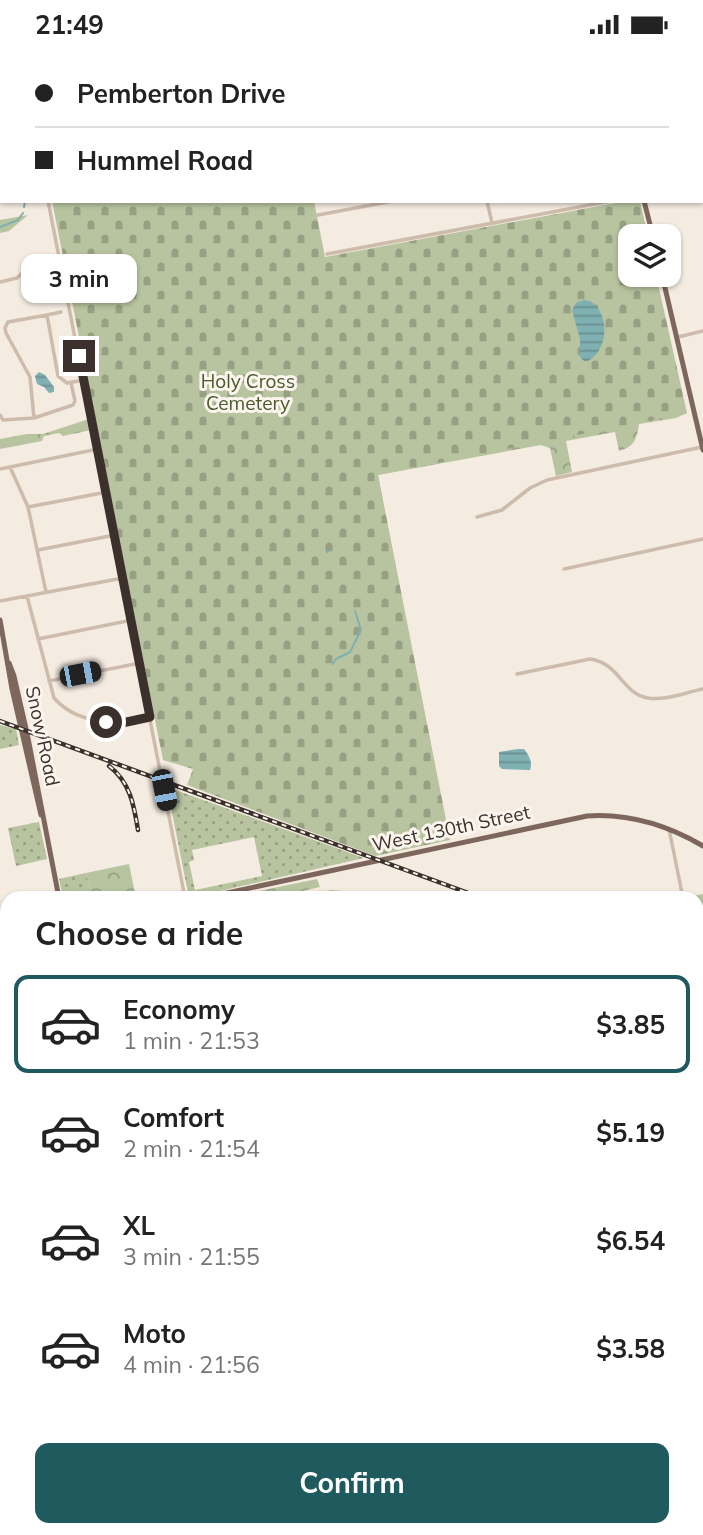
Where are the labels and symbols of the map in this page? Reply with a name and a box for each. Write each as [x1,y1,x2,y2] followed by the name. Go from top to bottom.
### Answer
[21,254,137,303] callout: 3 min
[63,340,95,372] route end
[201,369,295,415] park label: Holy Cross Cemetery
[58,660,103,688] car
[21,684,65,788] street label: Snow Road
[90,706,122,738] route start
[150,767,179,813] car
[370,799,532,856] street label: West 130th Street

